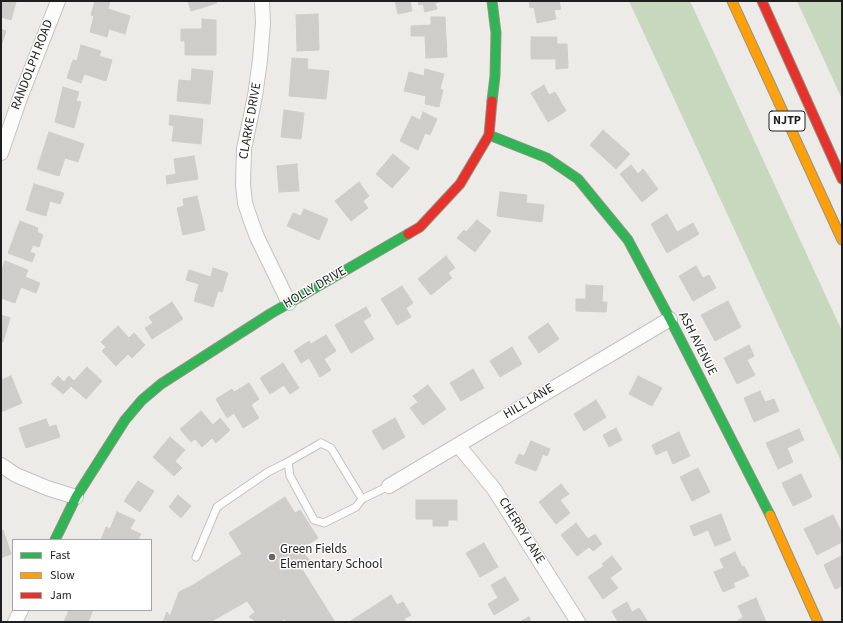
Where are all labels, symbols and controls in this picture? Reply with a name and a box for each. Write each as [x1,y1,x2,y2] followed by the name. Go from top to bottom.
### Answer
[9,18,57,112] street label: RANDOLPH ROAD
[237,81,265,161] street label: CLARKE DRIVE
[769,111,805,131] road number: NJTP
[281,264,349,312] street label: HOLLY DRIVE
[674,310,720,378] street label: ASH AVENUE
[501,381,557,423] street label: HILL LANE
[495,495,547,567] street label: CHERRY LANE
[12,539,152,611] legend
[280,542,382,573] place label: Green Fields Elementary School
[50,547,70,564] text: Fast
[267,552,277,562] marker: Green Fields Elementary School
[50,567,75,584] text: Slow
[50,587,72,604] text: Jam

